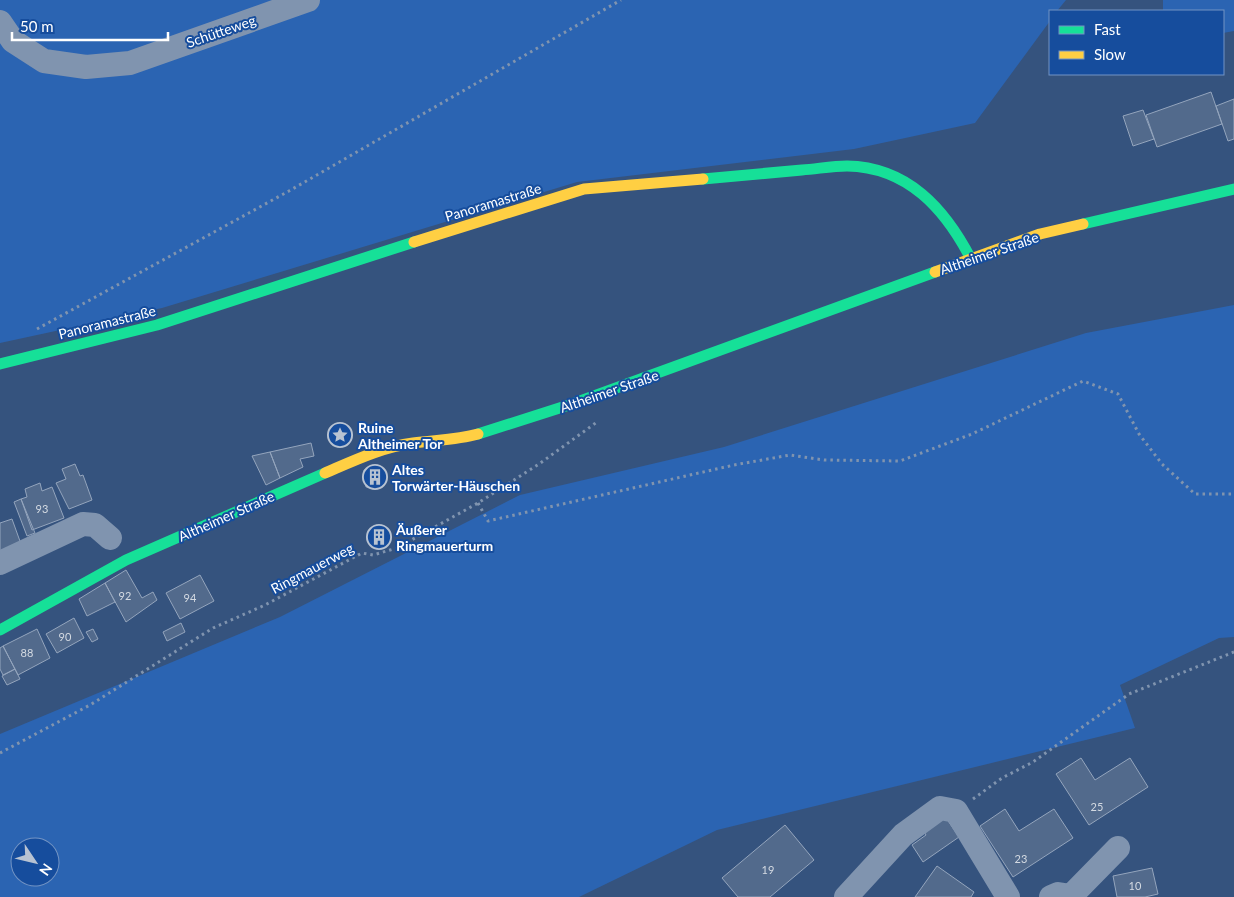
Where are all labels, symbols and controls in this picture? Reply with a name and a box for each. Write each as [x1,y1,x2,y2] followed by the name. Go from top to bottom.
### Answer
[12,10,169,42] scale bar
[1049,10,1224,75] legend
[184,11,258,51] street label: Schütteweg
[20,17,54,35] text: 50 m
[1094,20,1121,38] text: Fast
[1094,45,1126,63] text: Slow
[443,179,543,225] street label: Panoramastraße
[937,228,1041,278] street label: Altheimer Straße
[57,302,157,342] street label: Panoramastraße
[557,366,661,416] street label: Altheimer Straße
[357,419,443,452] place label: Ruine Altheimer Tor
[327,422,353,448] place icon: Ruine Altheimer Tor
[391,461,520,494] place label: Altes Torwärter-Häuschen
[362,464,388,490] building icon: Altes Torwärter-Häuschen
[175,487,277,545] street label: Altheimer Straße
[36,502,48,515] house number: 93
[395,521,493,554] place label: Äußerer Ringmauerturm
[366,524,392,550] building icon: Äußerer Ringmauerturm
[268,539,356,597] street label: Ringmauerweg
[119,589,131,602] house number: 92
[184,591,197,604] house number: 94
[59,630,72,643] house number: 90
[21,646,33,659] house number: 88
[1091,800,1103,813] house number: 25
[10,837,60,887] north arrow
[1015,852,1027,865] house number: 23
[36,860,56,879] text: N
[762,863,774,876] house number: 19
[1129,879,1142,892] house number: 10

